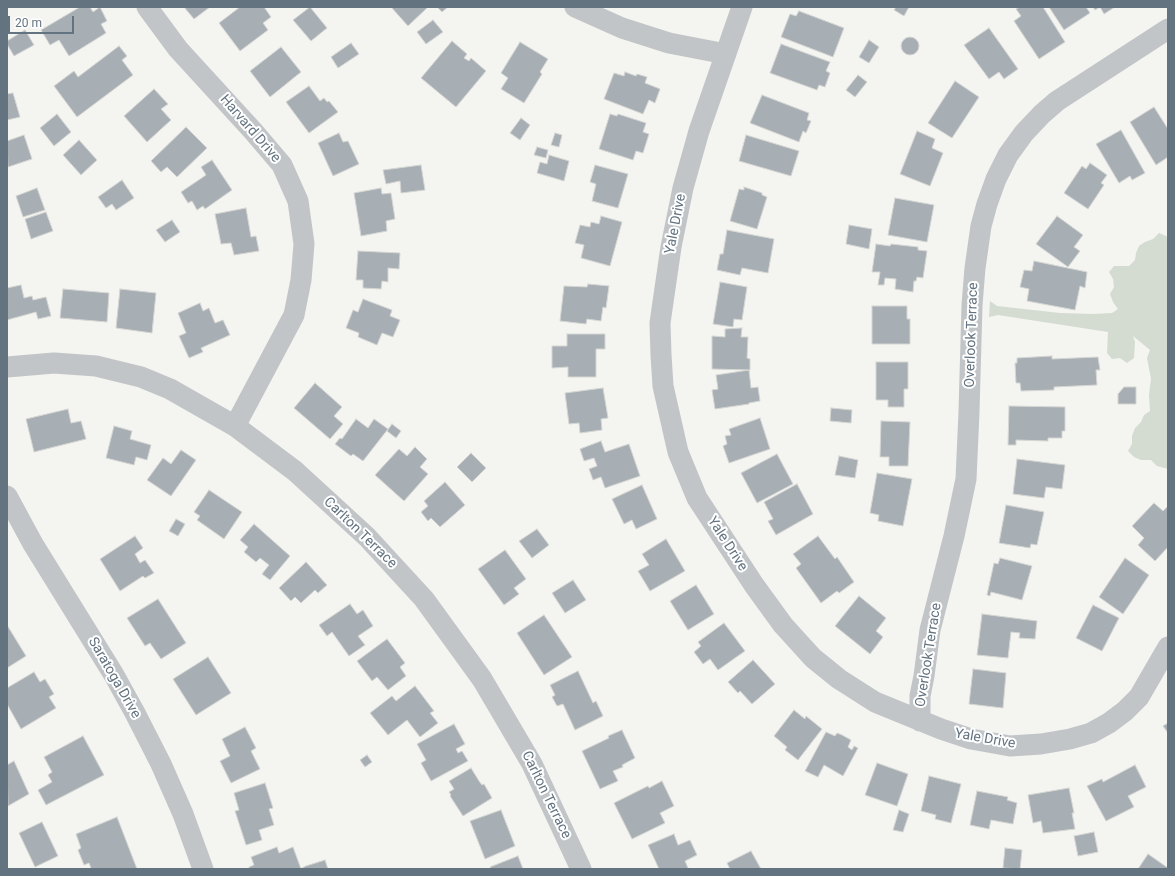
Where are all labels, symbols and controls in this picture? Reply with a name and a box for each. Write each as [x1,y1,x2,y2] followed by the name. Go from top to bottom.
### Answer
[10,8,76,34] scale bar
[15,16,42,30] text: 20 m
[216,92,284,166] street label: Harvard Drive
[662,192,690,256] street label: Yale Drive
[962,282,982,388] street label: Overlook Terrace
[320,494,400,572] street label: Carlton Terrace
[703,514,751,574] street label: Yale Drive
[912,602,946,708] street label: Overlook Terrace
[84,634,144,722] street label: Saratoga Drive
[953,725,1017,753] street label: Yale Drive
[518,749,574,841] street label: Carlton Terrace

